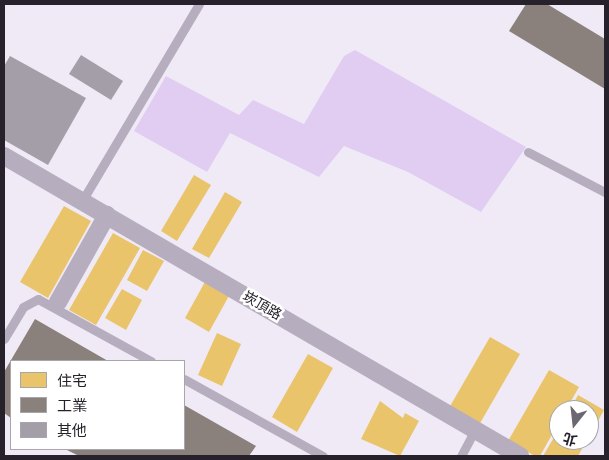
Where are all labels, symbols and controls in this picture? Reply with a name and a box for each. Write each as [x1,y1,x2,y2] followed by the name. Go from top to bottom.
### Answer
[240,288,284,324] street label: 崁頂路
[10,360,185,450] legend
[57,371,87,391] text: 住宅
[57,396,87,416] text: 工業
[549,400,599,450] north arrow
[57,421,87,441] text: 其他
[561,428,579,450] text: 北

